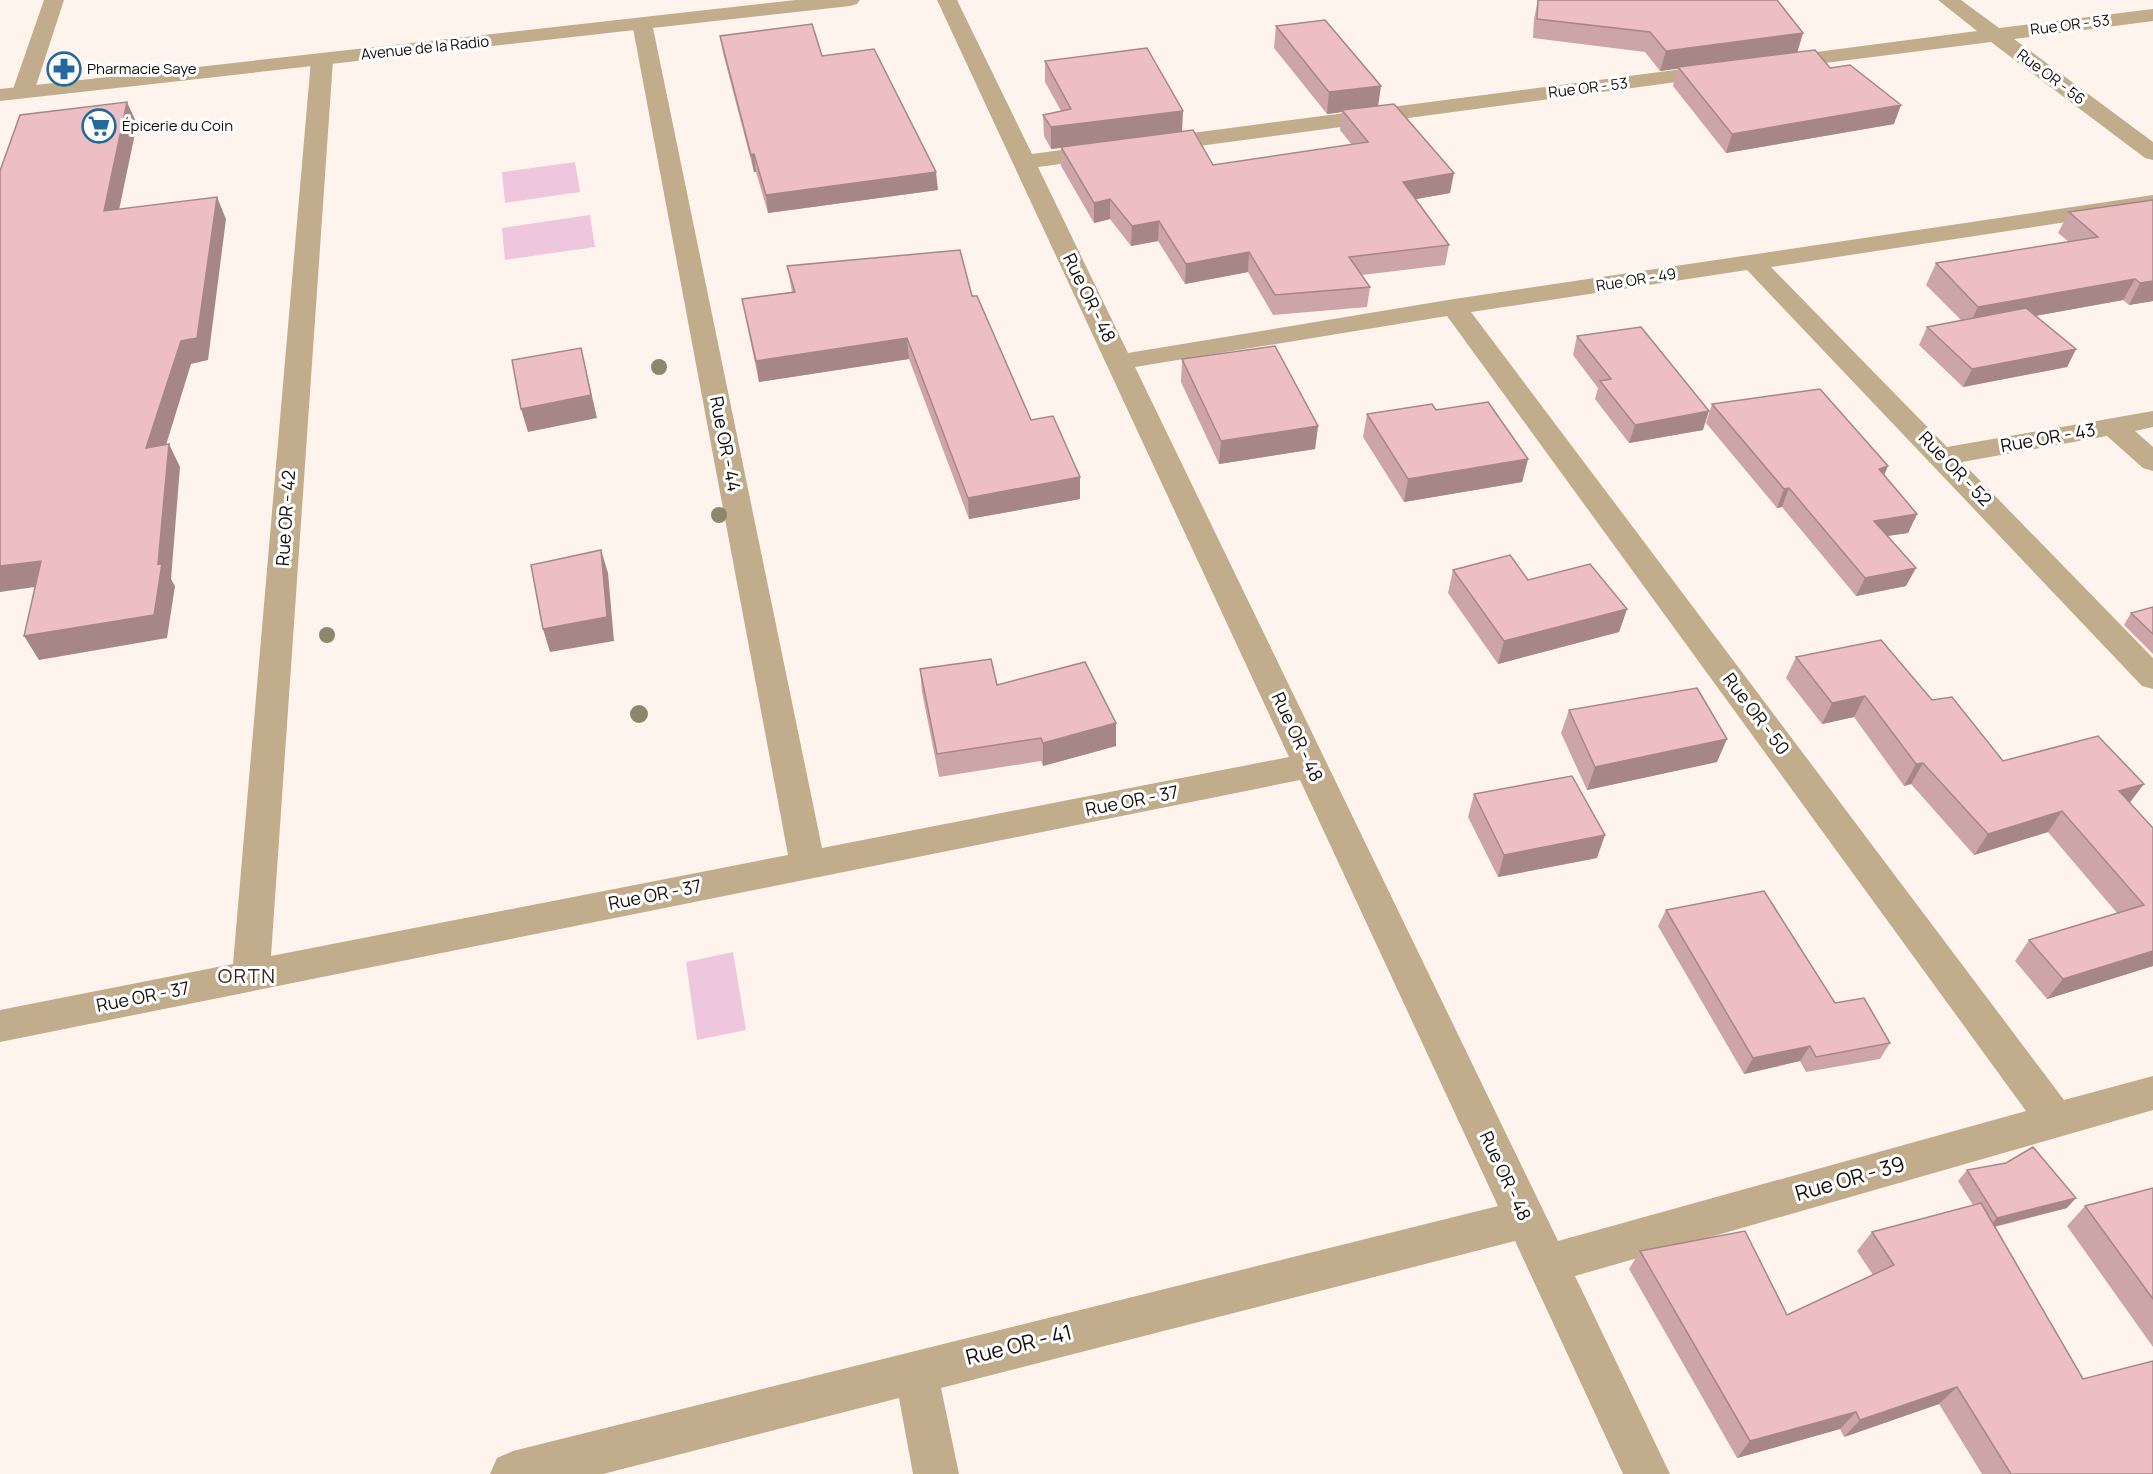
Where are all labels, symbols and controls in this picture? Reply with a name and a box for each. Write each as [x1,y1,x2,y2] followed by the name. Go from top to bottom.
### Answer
[2029,9,2111,40] street label: Rue OR - 53
[360,30,490,65] street label: Avenue de la Radio
[2013,44,2090,109] street label: Rue OR - 56
[46,51,82,87] pharmacy icon: Pharmacie Saye
[87,58,197,79] place label: Pharmacie Saye
[1547,72,1629,103] street label: Rue OR - 53
[81,108,117,144] supermarket icon: Épicerie du Coin
[122,115,233,136] place label: Épicerie du Coin
[1058,249,1122,346] street label: Rue OR - 48
[1594,263,1677,296] street label: Rue OR - 49
[705,394,747,494] street label: Rue OR - 44
[1999,417,2097,457] street label: Rue OR - 43
[1914,426,1998,511] street label: Rue OR - 52
[270,469,300,567] street label: Rue OR - 42
[1718,668,1795,759] street label: Rue OR - 50
[1267,688,1329,785] street label: Rue OR - 48
[1083,779,1180,821] street label: Rue OR - 37
[606,873,703,915] street label: Rue OR - 37
[218,962,276,989] district label: ORTN
[94,975,191,1017] street label: Rue OR - 37
[1475,1127,1537,1224] street label: Rue OR - 48
[1792,1149,1908,1207] street label: Rue OR - 39
[963,1317,1075,1371] street label: Rue OR - 41

